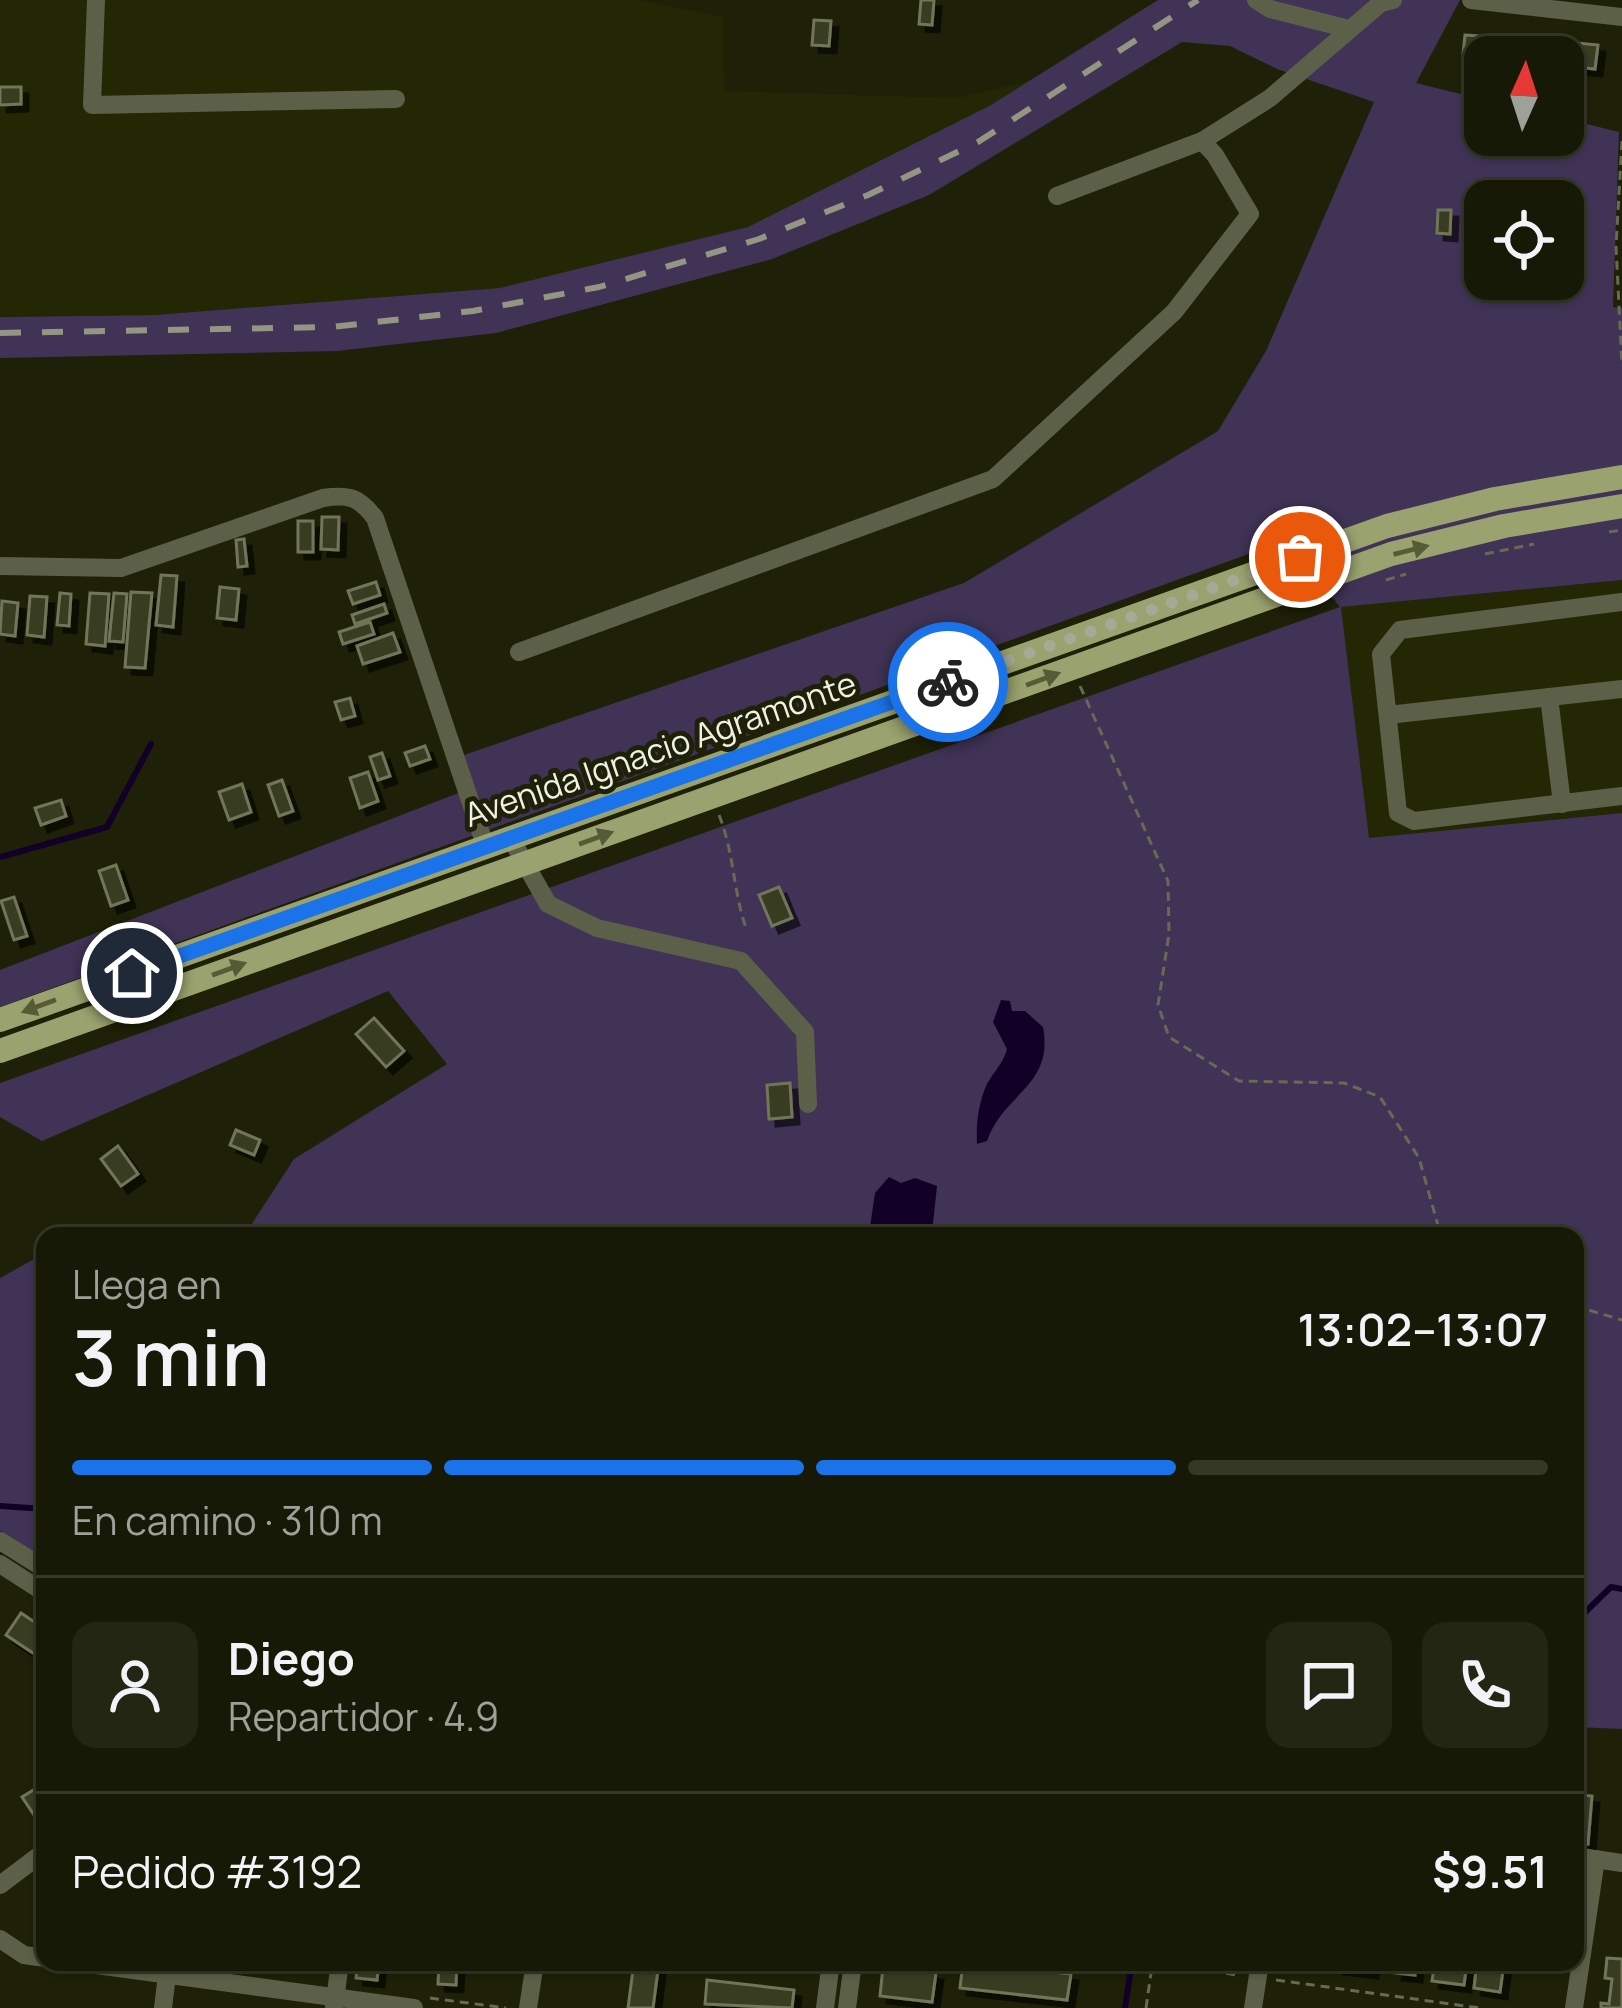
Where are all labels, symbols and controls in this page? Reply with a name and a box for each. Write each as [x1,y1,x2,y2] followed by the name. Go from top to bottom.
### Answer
[1464,36,1584,156] north arrow
[1464,36,1584,300] map controls
[1464,180,1584,300] button: locate
[1249,506,1351,608] pin
[1267,524,1333,590] icon: bag
[1392,539,1429,558] one-way arrow
[888,622,1008,742] courier
[915,649,981,715] icon: bike
[458,660,862,837] street label: Avenida Ignacio Agramonte
[1025,668,1061,687] one-way arrow
[578,828,614,846] one-way arrow
[81,922,183,1024] pin
[99,940,165,1006] icon: home
[211,959,247,977] one-way arrow
[21,998,57,1016] one-way arrow
[72,1257,222,1311] text: Llega en
[1297,1298,1548,1360] text: 13:02–13:07
[72,1303,270,1409] text: 3 min
[72,1493,382,1547] text: En camino · 310 m
[72,1622,198,1748] button: person
[1266,1622,1392,1748] button: chat
[1422,1622,1548,1748] button: phone
[228,1627,355,1689] text: Diego
[228,1689,499,1743] text: Repartidor · 4.9
[72,1840,362,1902] text: Pedido #3192
[1432,1840,1548,1902] text: $9.51

